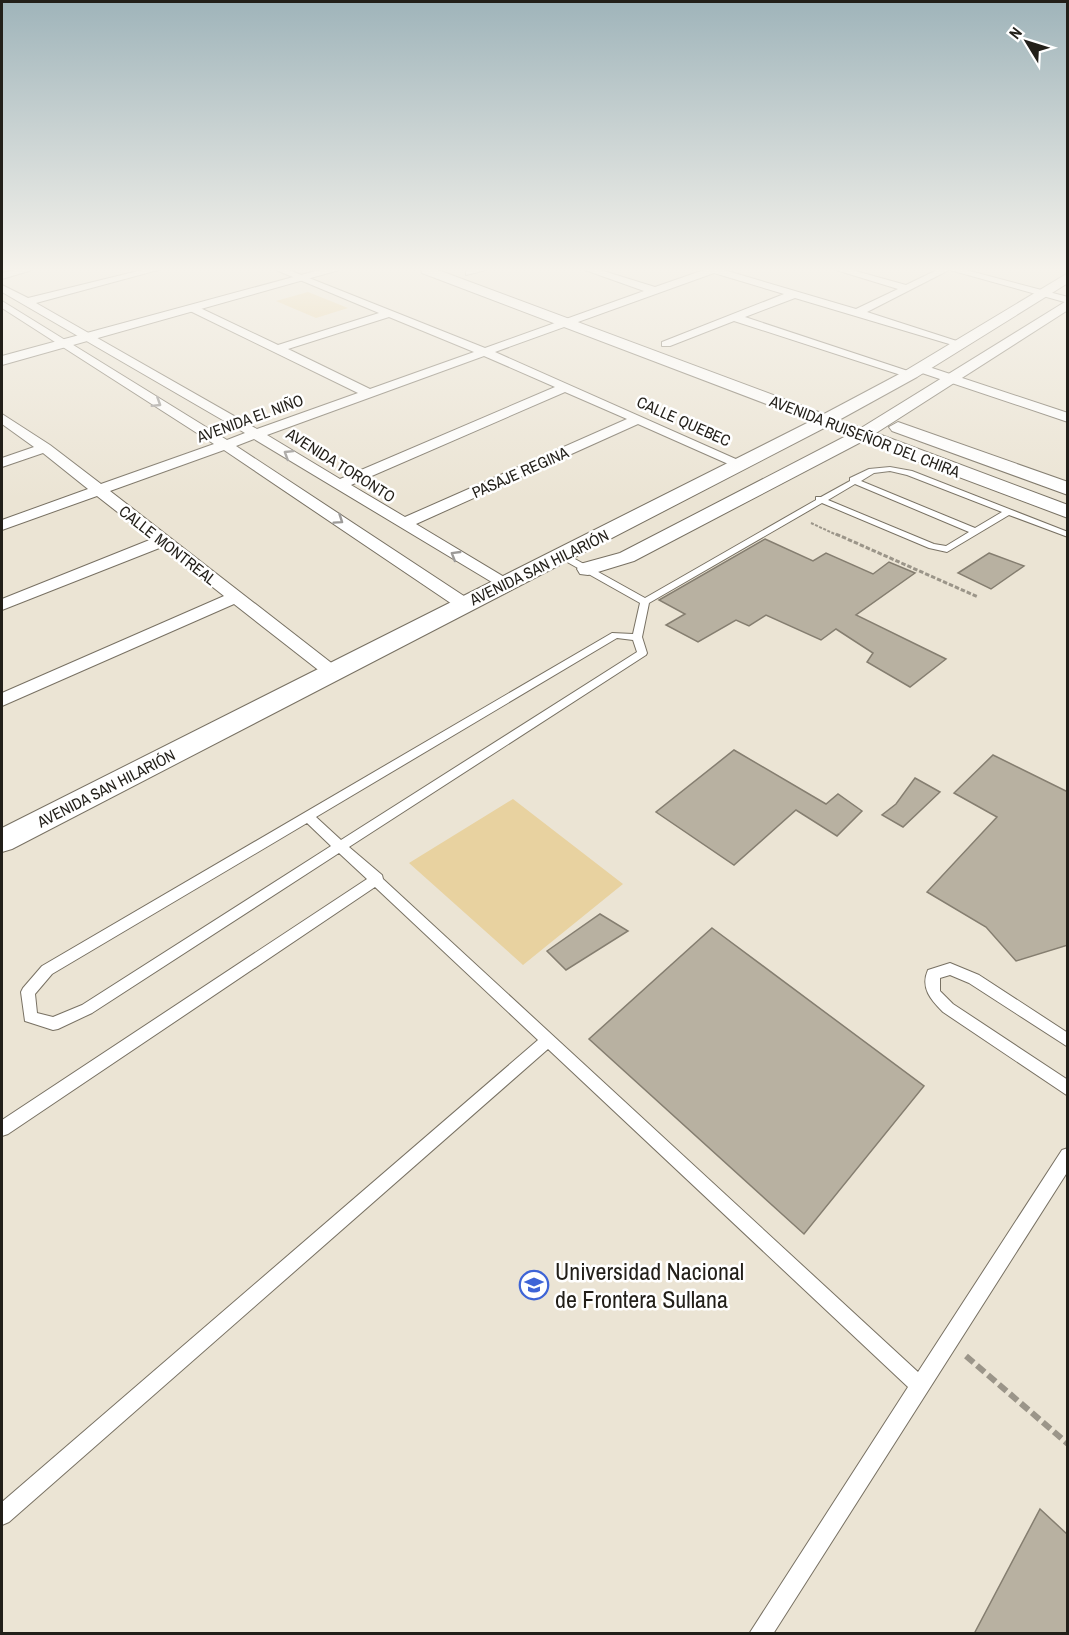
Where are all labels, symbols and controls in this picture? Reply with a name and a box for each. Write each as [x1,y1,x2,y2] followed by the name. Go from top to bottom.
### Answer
[997,12,1057,72] north arrow
[1004,22,1027,43] text: N
[193,389,306,448] street label: AVENIDA EL NIÑO
[766,389,963,483] street label: AVENIDA RUISEÑOR DEL CHIRA
[634,390,734,452] street label: CALLE QUEBEC
[151,395,162,406] one-way arrow
[282,422,400,507] street label: AVENIDA TORONTO
[468,441,572,503] street label: PASAJE REGINA
[284,450,294,462] one-way arrow
[115,500,222,590] street label: CALLE MONTREAL
[332,513,343,524] one-way arrow
[465,524,612,611] street label: AVENIDA SAN HILARIÓN
[451,551,461,563] one-way arrow
[32,744,179,833] street label: AVENIDA SAN HILARIÓN
[555,1255,744,1315] place label: Universidad Nacional de Frontera Sullana
[518,1269,550,1301] school or university icon: Universidad Nacional de Frontera Sullana

